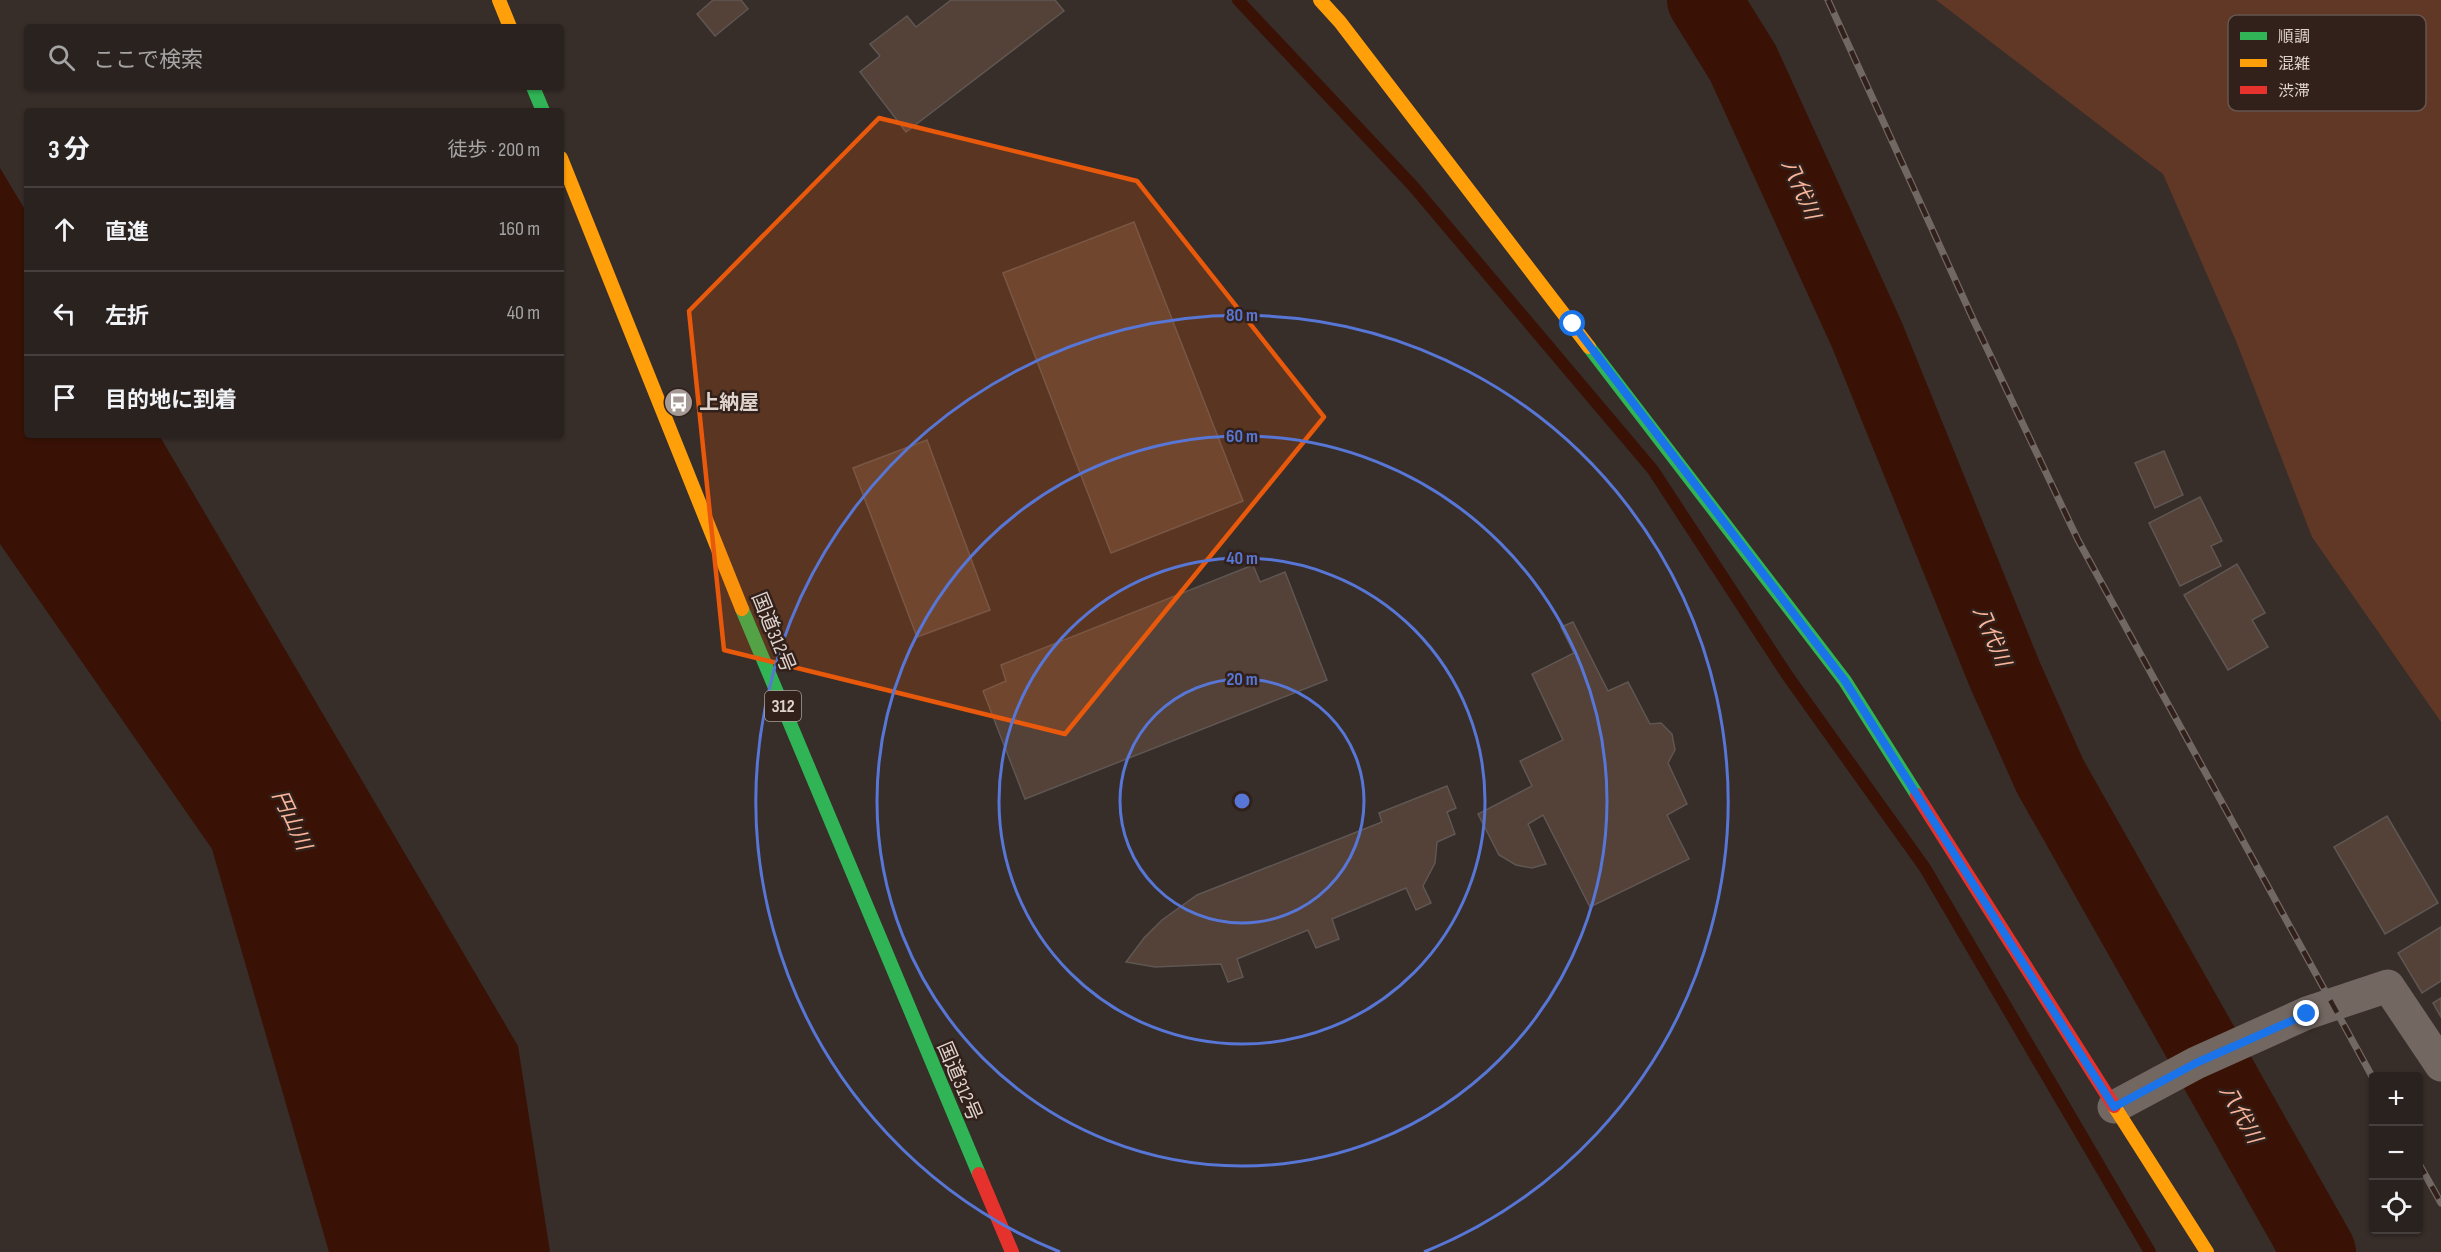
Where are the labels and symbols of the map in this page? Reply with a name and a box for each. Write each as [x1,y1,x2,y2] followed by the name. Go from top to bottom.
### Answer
[2228,15,2426,111] legend
[2278,28,2310,47] text: 順調
[2278,55,2310,74] text: 混雑
[2278,82,2310,101] text: 渋滞
[1776,155,1826,225] water label: 八代川
[1226,305,1258,326] text: 80 m
[1559,310,1585,336] route start
[662,386,694,418] bus stop icon: 上納屋
[699,391,759,415] place label: 上納屋
[1226,426,1258,447] text: 60 m
[1226,548,1258,569] text: 40 m
[746,589,800,676] street label: 国道312号
[1968,602,2016,672] water label: 八代川
[1226,669,1258,690] text: 20 m
[765,691,801,721] road number: 312
[267,786,317,856] water label: 円山川
[1232,791,1252,811] centre of rings
[2293,1000,2319,1026] route end
[932,1038,987,1125] street label: 国道312号
[2214,1081,2268,1150] water label: 八代川

